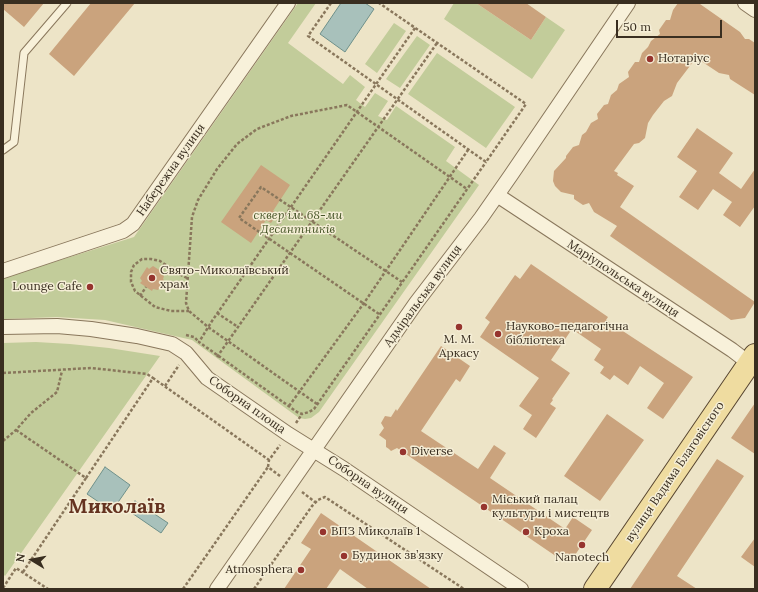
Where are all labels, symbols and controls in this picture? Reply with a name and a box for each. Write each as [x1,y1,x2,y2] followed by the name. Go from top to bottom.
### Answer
[618,12,724,38] scale bar
[623,19,651,34] text: 50 m
[658,52,709,66] place label: Нотаріус
[645,54,655,64] marker: Нотаріус
[134,121,208,219] street label: Набережна вулиця
[254,209,342,237] park label: сквер ім. 68-ми Десантників
[564,237,682,321] street label: Маріупольська вулиця
[381,242,465,350] street label: Адміральська вулиця
[160,264,289,292] place label: Свято-Миколаївський храм
[147,273,157,283] marker: Свято-Миколаївський храм
[12,280,82,294] place label: Lounge Cafe
[85,282,95,292] marker: Lounge Cafe
[506,320,629,348] place label: Науково-педагогічна бібліотека
[454,322,464,332] marker: М. М. Аркасу
[493,329,503,339] marker: Науково-педагогічна бібліотека
[439,333,479,361] place label: М. М. Аркасу
[206,373,288,437] street label: Соборна площа
[622,399,728,545] street label: вулиця Вадима Благовісного
[411,445,453,459] place label: Diverse
[398,447,408,457] marker: Diverse
[325,453,411,517] street label: Соборна вулиця
[492,493,609,521] place label: Міський палац культури і мистецтв
[68,495,166,519] district label: Миколаїв
[479,502,489,512] marker: Міський палац культури і мистецтв
[331,525,420,539] place label: ВПЗ Миколаїв 1
[534,525,569,539] place label: Кроха
[318,527,328,537] marker: ВПЗ Миколаїв 1
[521,527,531,537] marker: Кроха
[12,540,52,580] north arrow
[577,540,587,550] marker: Nanotech
[352,549,443,563] place label: Будинок зв’язку
[339,551,349,561] marker: Будинок зв’язку
[555,551,609,565] place label: Nanotech
[13,553,28,563] text: N
[225,563,293,577] place label: Atmosphera
[296,565,306,575] marker: Atmosphera

